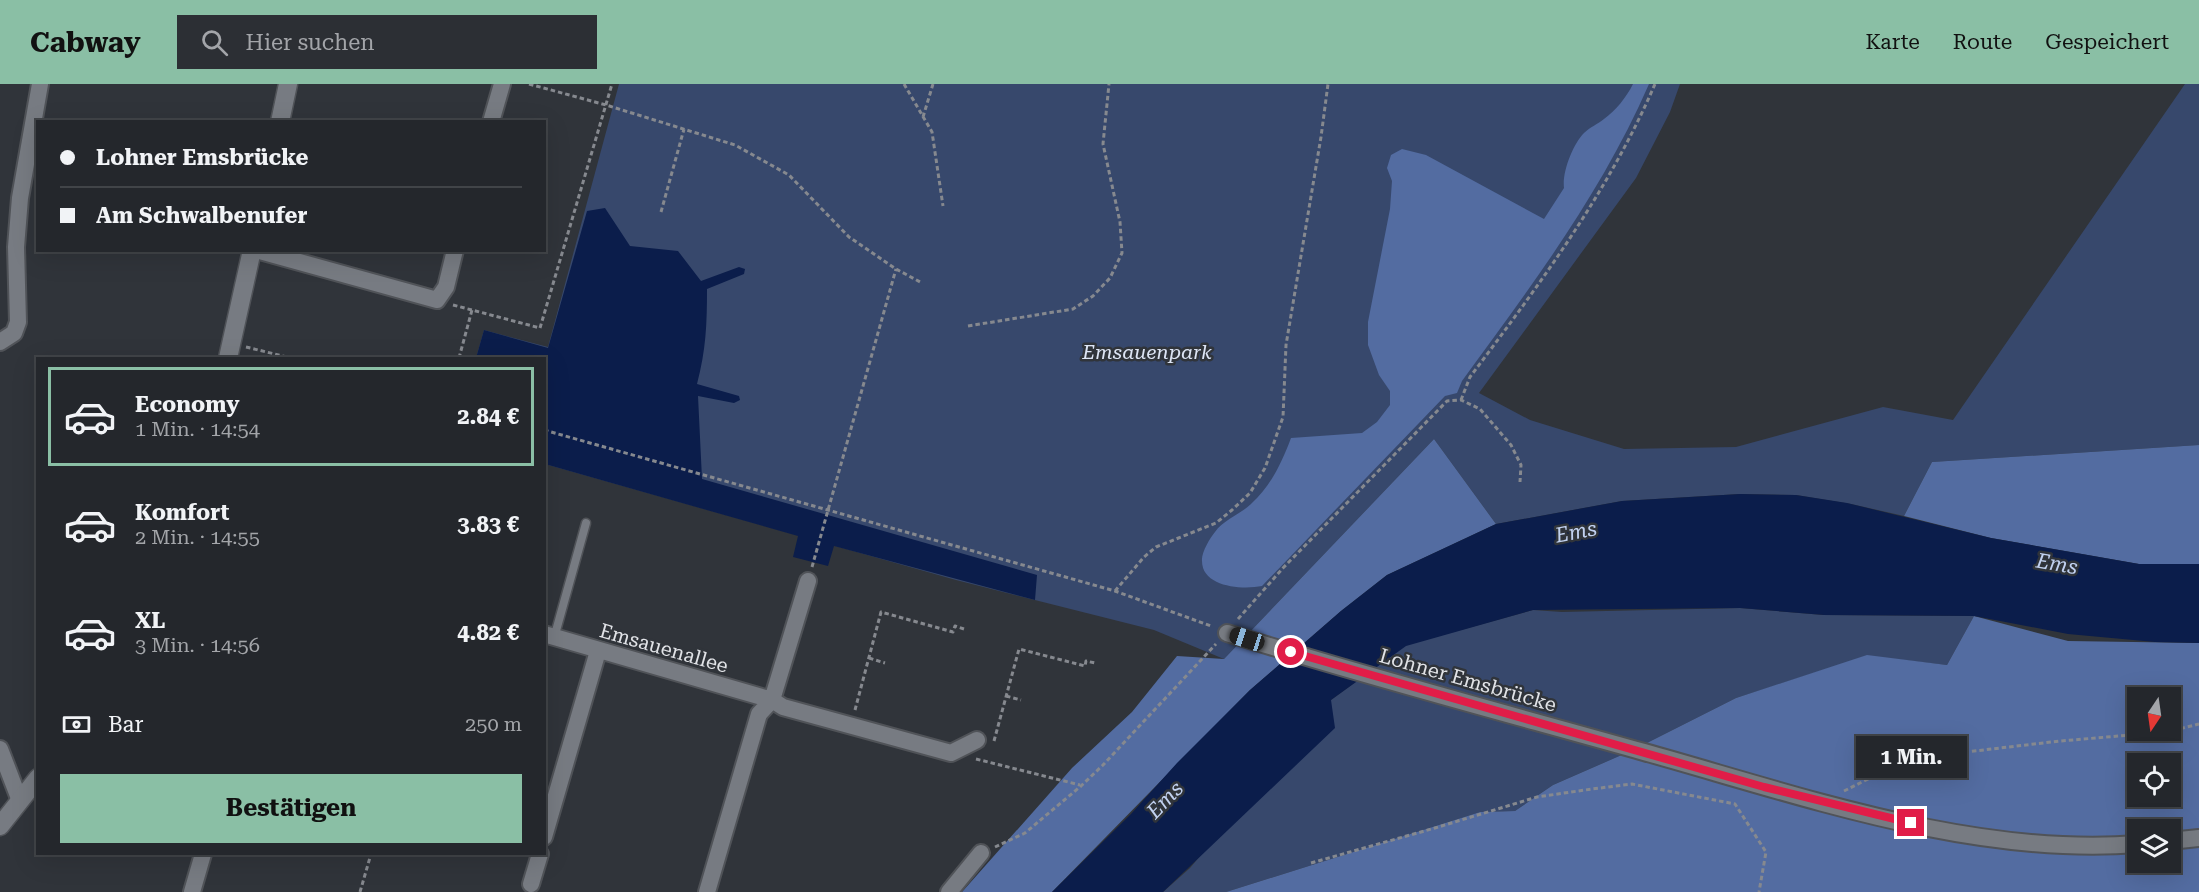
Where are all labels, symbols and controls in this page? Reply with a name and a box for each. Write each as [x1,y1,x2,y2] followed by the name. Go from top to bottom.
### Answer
[177,15,597,69] search box
[30,26,141,59] text: Cabway
[198,26,231,59] icon: search
[246,30,375,55] text: Hier suchen
[1865,30,1920,54] text: Karte
[1953,30,2012,54] text: Route
[2045,30,2169,54] text: Gespeichert
[96,145,309,170] text: Lohner Emsbrücke
[96,203,308,228] text: Am Schwalbenufer
[1081,340,1212,364] park label: Emsauenpark
[63,390,117,444] icon: car
[135,392,239,417] text: Economy
[457,404,519,429] text: 2.84 €
[135,417,260,441] text: 1 Min. · 14:54
[63,498,117,552] icon: car
[135,500,230,525] text: Komfort
[457,512,519,537] text: 3.83 €
[1552,516,1599,548] water label: Ems
[135,525,260,549] text: 2 Min. · 14:55
[2033,548,2080,579] water label: Ems
[63,606,117,660] icon: car
[135,608,165,633] text: XL
[597,618,731,678] street label: Emsauenallee
[457,620,519,645] text: 4.82 €
[1227,625,1267,653] car
[135,633,260,657] text: 3 Min. · 14:56
[1277,638,1304,665] route start
[1377,643,1559,717] street label: Lohner Emsbrücke
[2127,687,2181,741] north arrow
[2127,687,2181,873] map controls
[60,708,93,741] icon: cash
[108,712,144,737] text: Bar
[465,712,522,736] text: 250 m
[1856,736,1966,778] callout: 1 Min.
[1881,745,1942,769] text: 1 Min.
[2127,753,2181,807] button: locate
[60,774,522,843] button: Bestätigen
[1141,776,1188,824] water label: Ems
[1897,809,1924,836] route end
[2127,819,2181,873] button: layers

